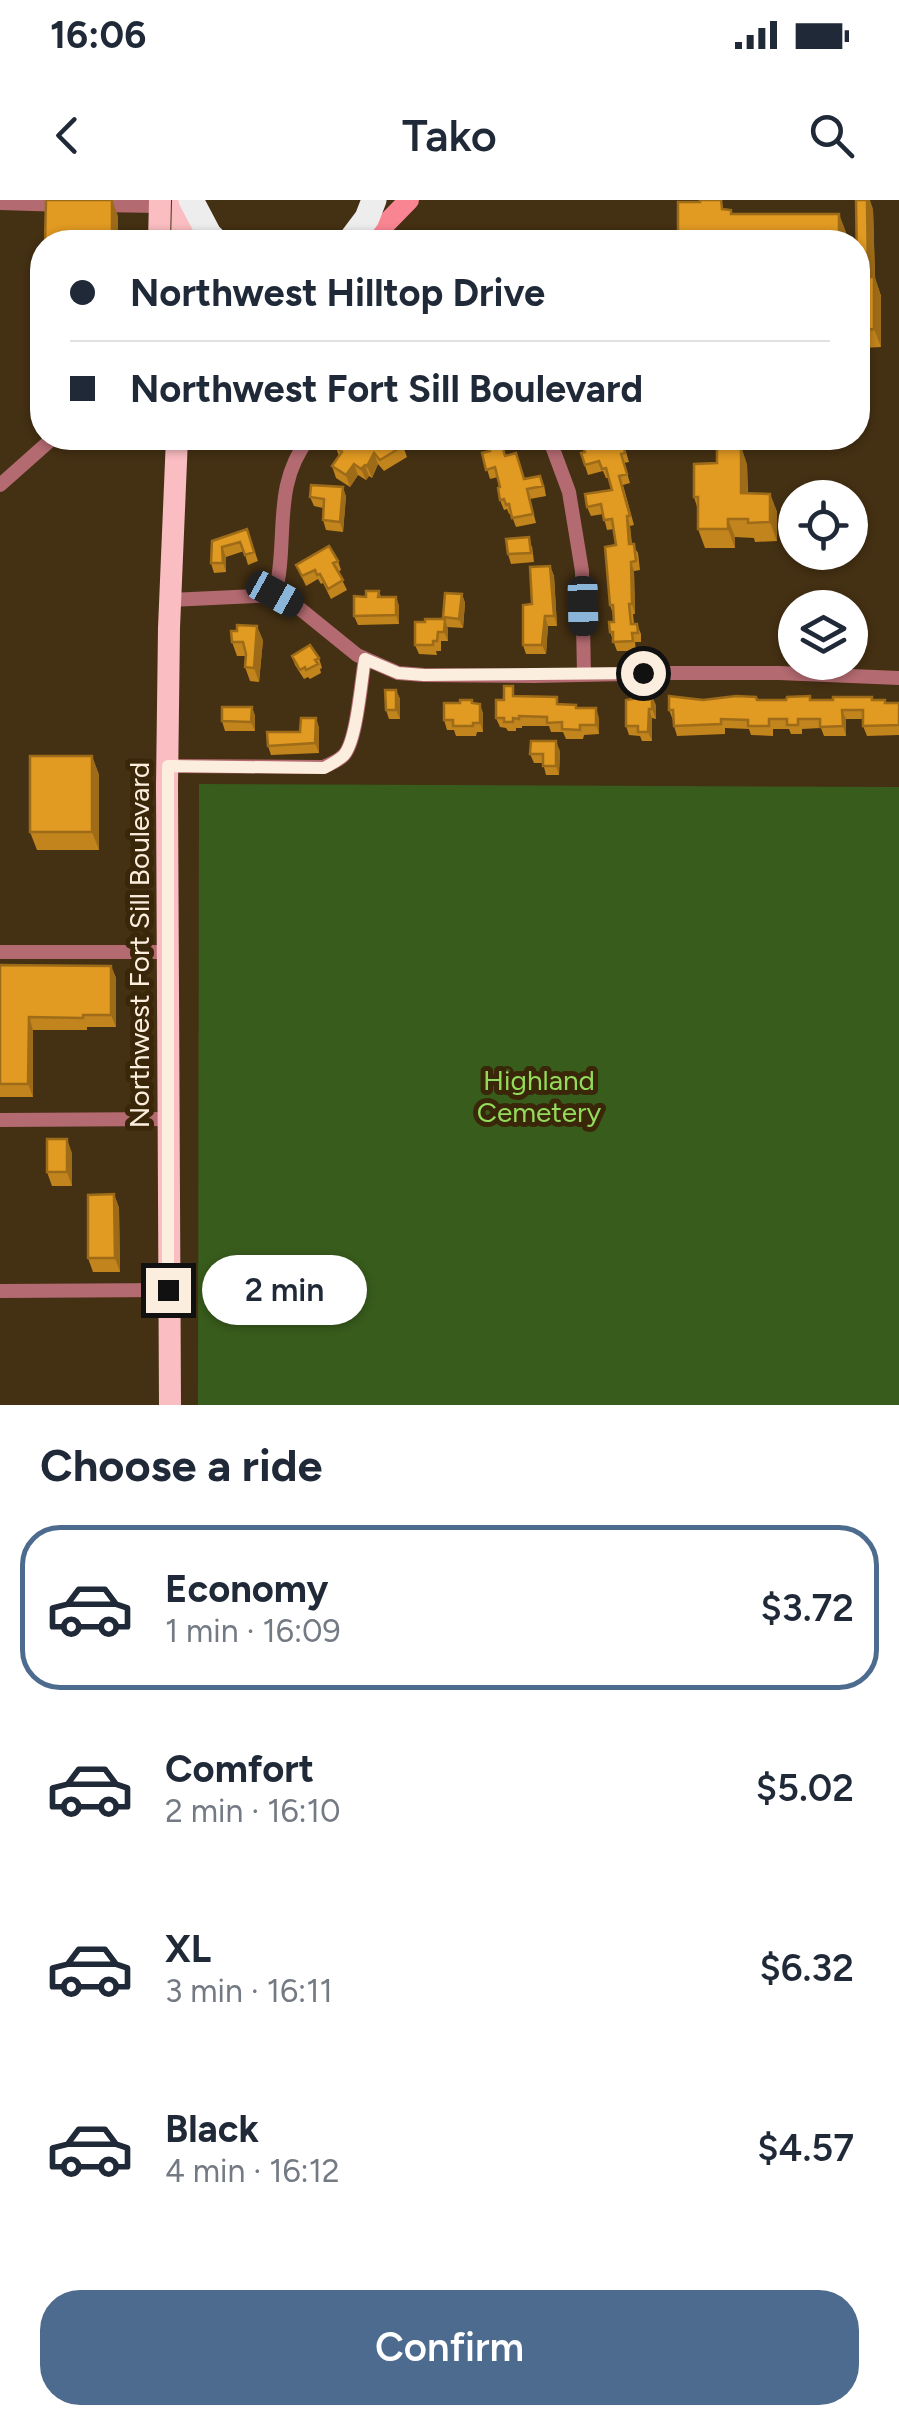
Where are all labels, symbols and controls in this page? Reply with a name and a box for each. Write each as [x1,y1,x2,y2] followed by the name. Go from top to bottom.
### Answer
[50,12,146,58] text: 16:06
[40,108,95,163] icon: back
[402,108,497,162] text: Tako
[804,108,859,163] icon: search
[130,270,545,316] text: Northwest Hilltop Drive
[130,366,643,412] text: Northwest Fort Sill Boulevard
[778,480,868,680] map controls
[778,480,868,570] button: locate
[241,566,309,622] car
[567,576,599,636] car
[778,590,868,680] button: layers
[621,651,666,696] route start
[122,762,156,1128] street label: Northwest Fort Sill Boulevard
[477,1063,602,1129] park label: Highland Cemetery
[203,1255,368,1325] callout: 2 min
[146,1268,191,1313] route end
[245,1271,324,1309] text: 2 min
[40,1438,322,1492] text: Choose a ride
[45,1563,135,1653] icon: car
[165,1566,328,1612] text: Economy
[761,1585,854,1631] text: $3.72
[165,1612,341,1650] text: 1 min · 16:09
[45,1743,135,1833] icon: car
[165,1746,314,1792] text: Comfort
[756,1765,854,1811] text: $5.02
[165,1792,340,1830] text: 2 min · 16:10
[45,1923,135,2013] icon: car
[165,1926,211,1972] text: XL
[760,1945,854,1991] text: $6.32
[165,1972,333,2010] text: 3 min · 16:11
[45,2103,135,2193] icon: car
[165,2106,259,2152] text: Black
[757,2125,854,2171] text: $4.57
[165,2152,340,2190] text: 4 min · 16:12
[40,2290,859,2405] button: Confirm

